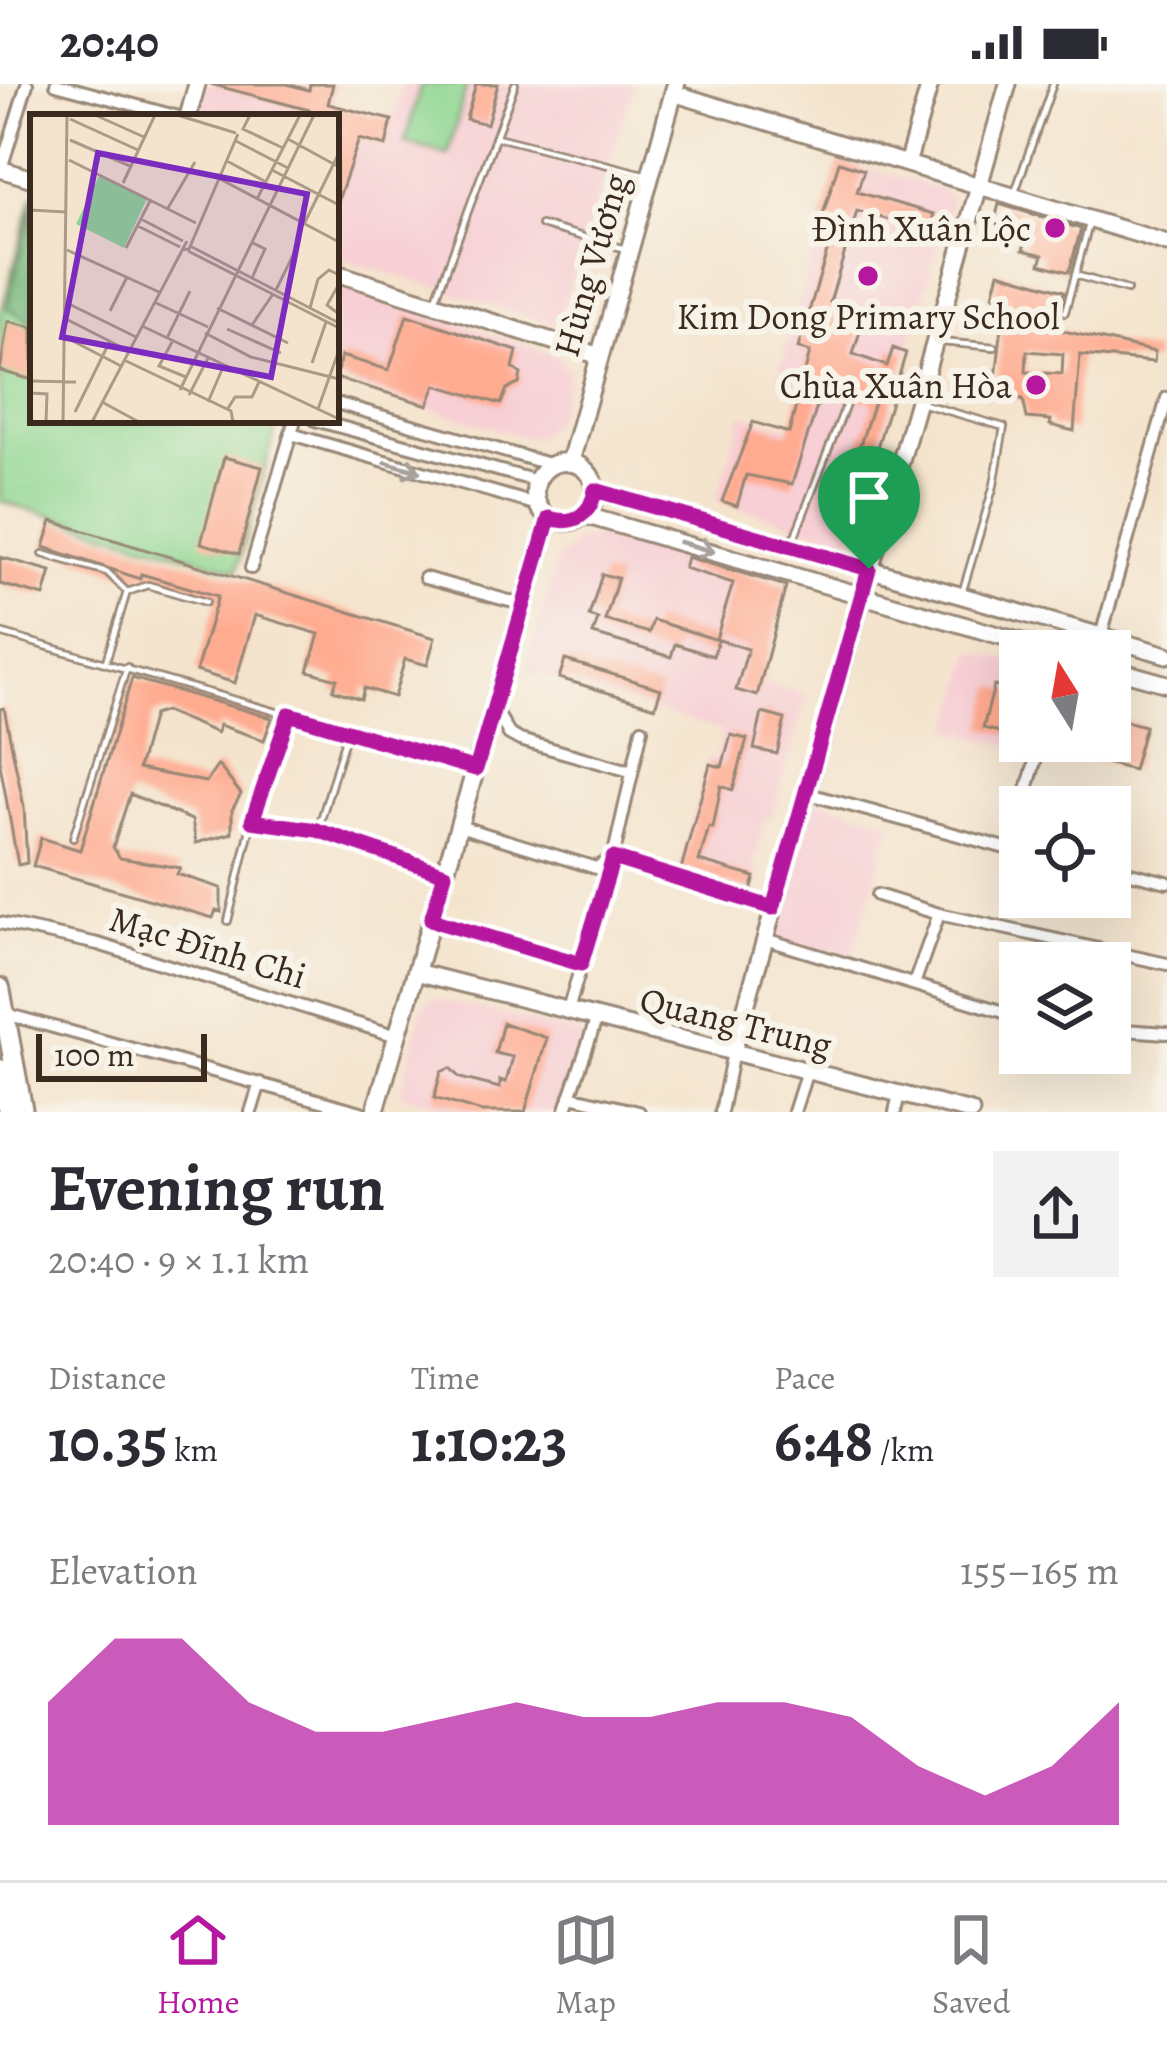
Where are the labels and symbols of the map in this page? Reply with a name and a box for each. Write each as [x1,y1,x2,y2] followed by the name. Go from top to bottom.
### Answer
[30,114,339,423] inset map
[542,168,640,362] street label: Hùng Vương
[812,204,1031,253] place label: Đình Xuân Lộc
[1042,215,1068,241] marker: Đình Xuân Lộc
[855,263,881,289] marker: Kim Dong Primary School
[676,292,1060,341] place label: Kim Dong Primary School
[780,361,1012,410] place label: Chùa Xuân Hòa
[1023,372,1049,398] marker: Chùa Xuân Hòa
[818,446,920,569] pin
[383,457,421,479] one-way arrow
[677,537,715,559] one-way arrow
[999,630,1131,762] north arrow
[104,894,312,1000] street label: Mạc Đĩnh Chi
[635,975,837,1069] street label: Quang Trung
[36,1028,207,1081] scale bar

